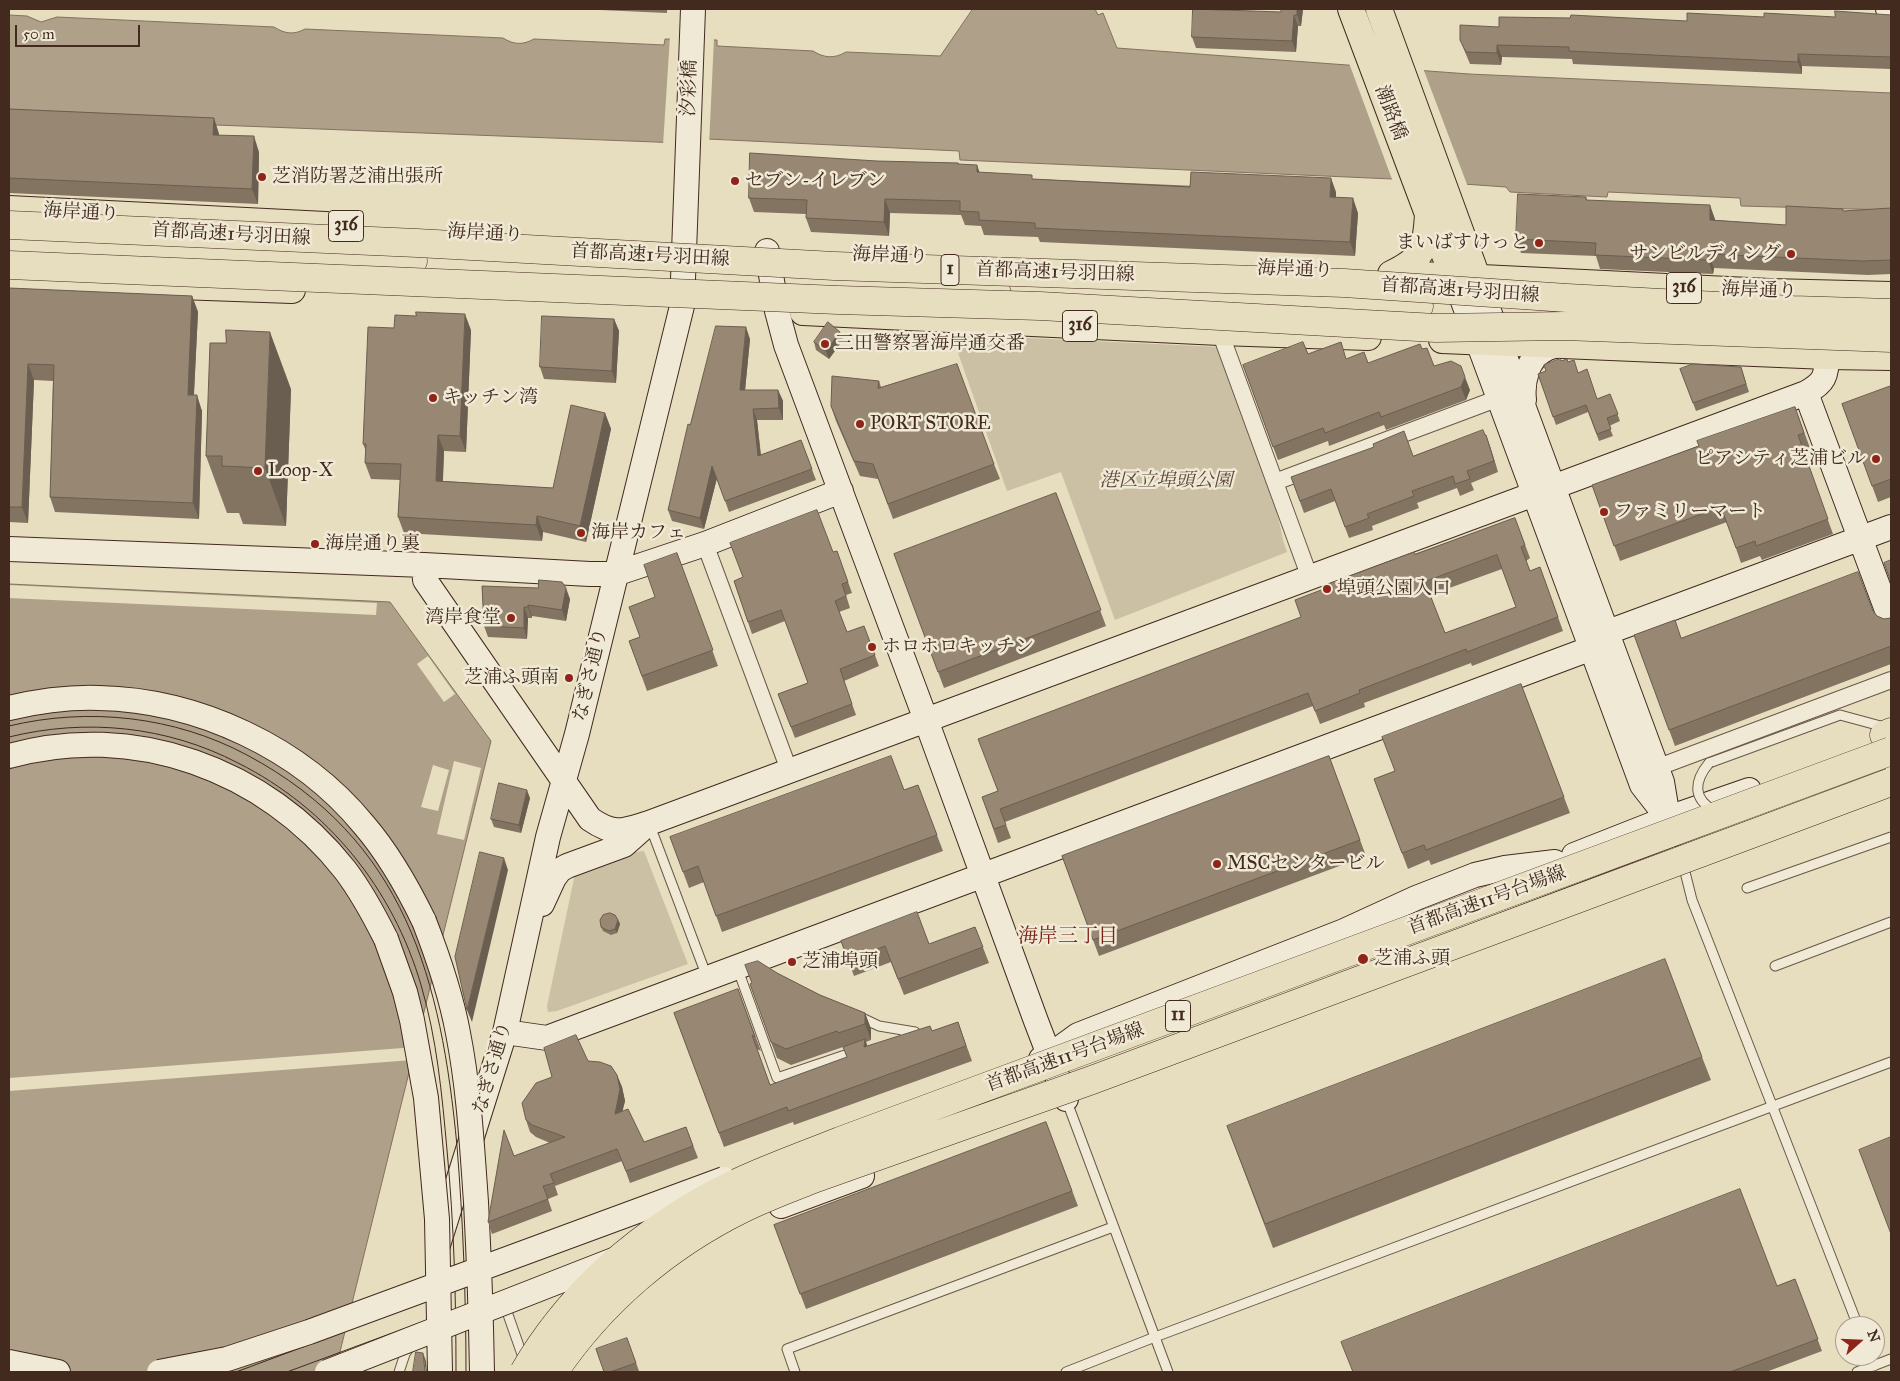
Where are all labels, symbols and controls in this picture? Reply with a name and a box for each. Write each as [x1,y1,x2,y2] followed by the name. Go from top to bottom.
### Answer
[18,15,142,47] scale bar
[23,25,55,43] text: 50 m
[678,59,702,117] street label: 汐彩橋
[1369,82,1411,144] street label: 潮路橋
[272,166,443,188] place label: 芝消防署芝浦出張所
[745,170,886,192] place label: セブン-イレブン
[256,171,268,183] marker: 芝消防署芝浦出張所
[729,175,741,187] marker: セブン-イレブン
[42,200,120,226] street label: 海岸通り
[328,210,364,242] road number: 316
[151,219,311,251] street label: 首都高速1号羽田線
[446,221,524,247] street label: 海岸通り
[1396,232,1529,254] place label: まいばすけっと
[1533,237,1545,249] marker: まいばすけっと
[570,240,730,272] street label: 首都高速1号羽田線
[852,243,928,269] street label: 海岸通り
[1629,243,1781,265] place label: サンビルディング
[1785,248,1797,260] marker: サンビルディング
[941,254,959,286] road number: 1
[1257,257,1333,283] street label: 海岸通り
[975,259,1135,287] street label: 首都高速1号羽田線
[1666,272,1702,304] road number: 316
[1380,274,1540,308] street label: 首都高速1号羽田線
[1721,278,1797,304] street label: 海岸通り
[1062,310,1098,342] road number: 316
[835,333,1025,355] place label: 三田警察署海岸通交番
[819,338,831,350] marker: 三田警察署海岸通交番
[443,387,538,409] place label: キッチン湾
[427,392,439,404] marker: キッチン湾
[870,413,991,435] place label: PORT STORE
[854,418,866,430] marker: PORT STORE
[1695,448,1866,470] place label: ピアシティ芝浦ビル
[1870,453,1882,465] marker: ピアシティ芝浦ビル
[268,460,334,482] place label: Loop-X
[252,465,264,477] marker: Loop-X
[1100,470,1232,492] park label: 港区立埠頭公園
[1614,501,1766,523] place label: ファミリーマート
[1598,506,1610,518] marker: ファミリーマート
[591,522,686,544] place label: 海岸カフェ
[575,527,587,539] marker: 海岸カフェ
[325,533,420,555] place label: 海岸通り裏
[309,538,321,550] marker: 海岸通り裏
[1337,578,1451,600] place label: 埠頭公園入口
[1321,583,1333,595] marker: 埠頭公園入口
[425,607,501,629] place label: 湾岸食堂
[505,612,517,624] marker: 湾岸食堂
[569,626,613,724] street label: なぎさ通り
[882,636,1034,658] place label: ホロホロキッチン
[866,641,878,653] marker: ホロホロキッチン
[464,667,559,689] place label: 芝浦ふ頭南
[563,672,575,684] marker: 芝浦ふ頭南
[1227,853,1384,875] place label: MSCセンタービル
[1211,858,1223,870] marker: MSCセンタービル
[1405,862,1569,940] street label: 首都高速11号台場線
[1018,925,1118,949] district label: 海岸三丁目
[1374,948,1450,970] place label: 芝浦ふ頭
[802,951,878,973] place label: 芝浦埠頭
[1356,952,1370,966] marker: 芝浦ふ頭
[786,956,798,968] marker: 芝浦埠頭
[1166,1000,1190,1032] road number: 11
[469,1019,517,1117] street label: なぎさ通り
[983,1019,1147,1097] street label: 首都高速11号台場線
[1835,1316,1885,1366] north arrow
[1864,1328,1884,1345] text: N

